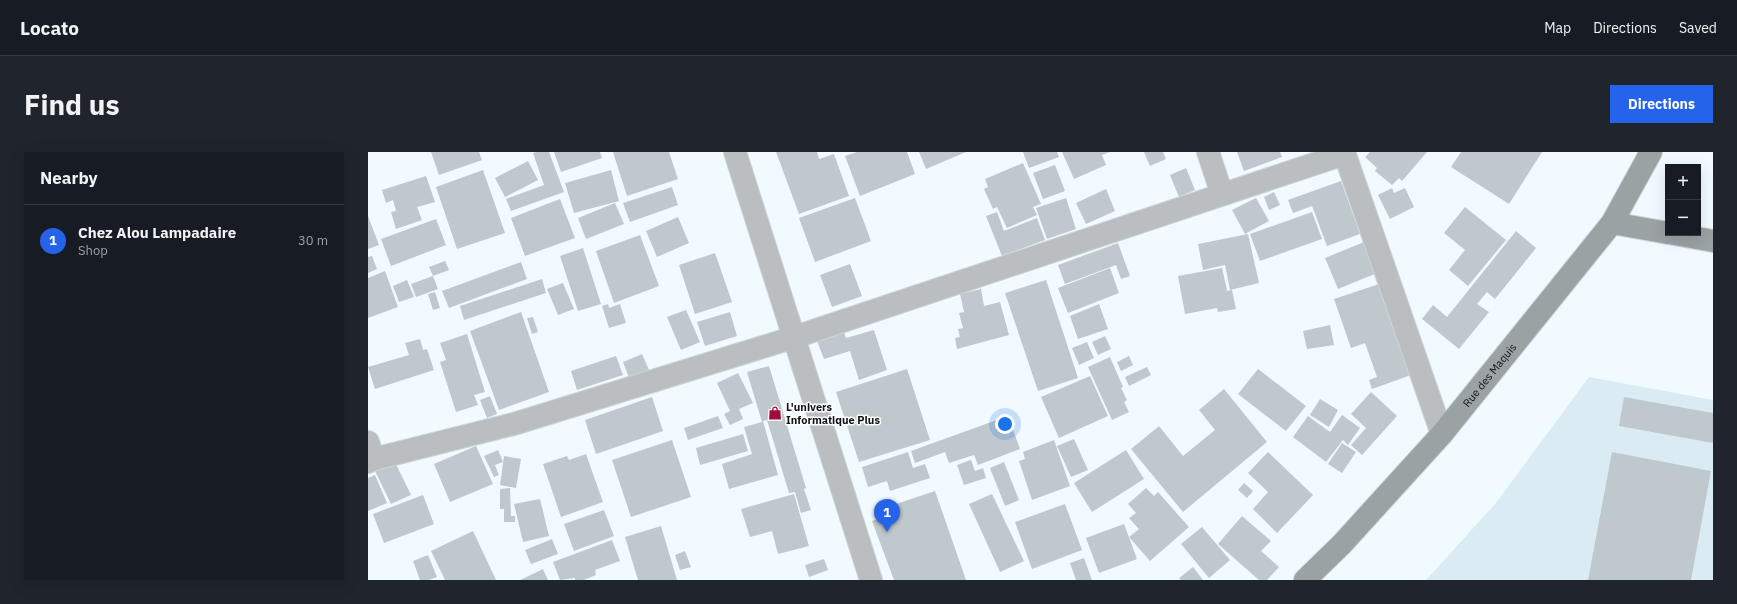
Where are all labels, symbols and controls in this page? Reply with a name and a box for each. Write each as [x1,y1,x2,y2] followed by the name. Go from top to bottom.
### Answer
[20,16,79,40] text: Locato
[1544,19,1571,37] text: Map
[1593,19,1657,37] text: Directions
[1679,19,1717,37] text: Saved
[1610,85,1713,123] button: Directions
[24,86,120,123] text: Find us
[1665,164,1701,236] map controls
[1665,164,1701,200] button: +
[40,167,98,189] text: Nearby
[1665,200,1701,236] button: −
[78,223,236,242] text: Chez Alou Lampadaire
[49,232,57,249] text: 1
[298,232,328,249] text: 30 m
[78,242,108,259] text: Shop
[1460,340,1519,410] street label: Rue des Maquis
[786,400,880,427] place label: L'univers Informatique Plus
[767,405,783,421] shop icon: L'univers Informatique Plus
[995,414,1015,434] your location
[874,499,900,532] pin: 1

